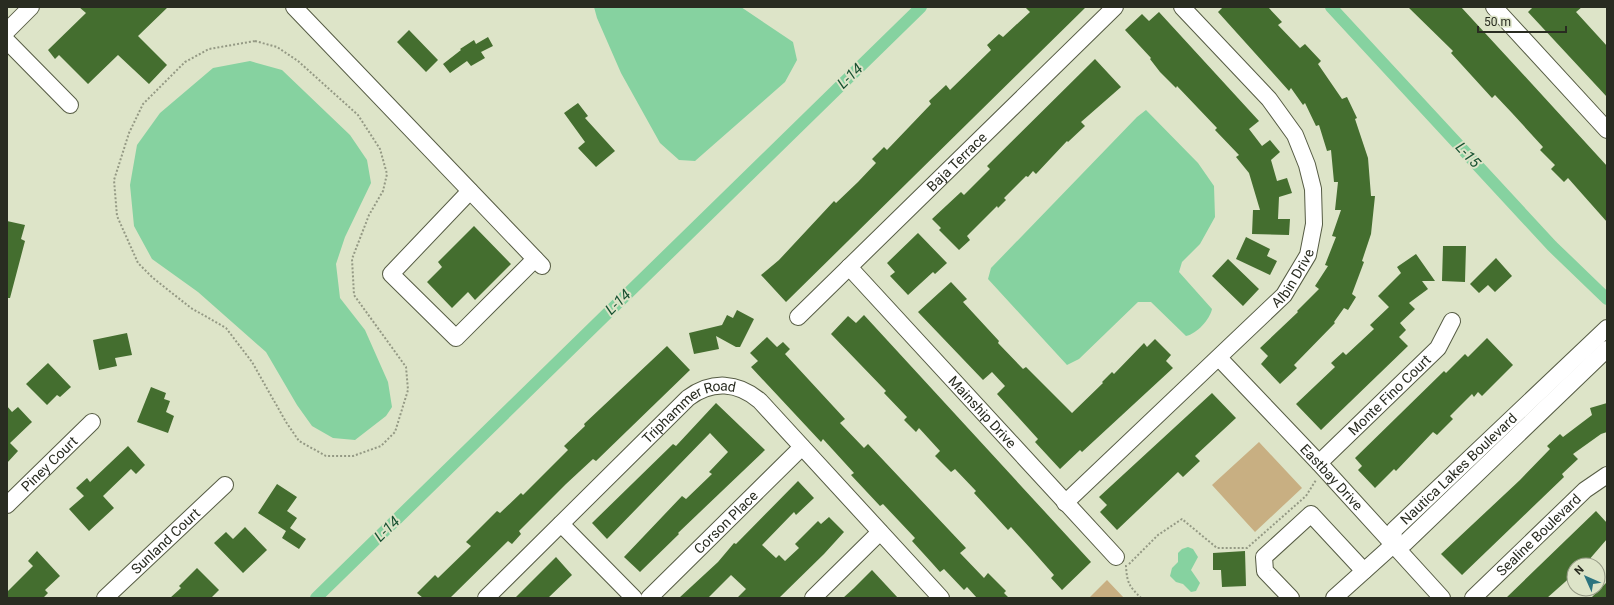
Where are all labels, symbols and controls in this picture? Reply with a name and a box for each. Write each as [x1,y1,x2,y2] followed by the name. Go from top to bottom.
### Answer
[1478,8,1566,34] scale bar
[1484,15,1511,29] text: 50 m
[834,60,866,92] water label: L-14
[923,129,990,195] street label: Baja Terrace
[1452,139,1485,172] water label: L-15
[1268,248,1317,311] street label: Albin Drive
[602,286,634,318] water label: L-14
[1345,351,1434,438] street label: Monte Fino Court
[945,373,1020,451] street label: Mainship Drive
[639,377,737,447] street label: Triphammer Road
[1397,410,1520,528] street label: Nautica Lakes Boulevard
[18,433,81,495] street label: Piney Court
[1297,441,1366,514] street label: Eastbay Drive
[691,487,761,557] street label: Corson Place
[1493,491,1584,579] street label: Sealine Boulevard
[128,505,203,577] street label: Sunland Court
[371,513,403,545] water label: L-14
[1566,557,1606,597] north arrow
[1572,563,1587,578] text: N

